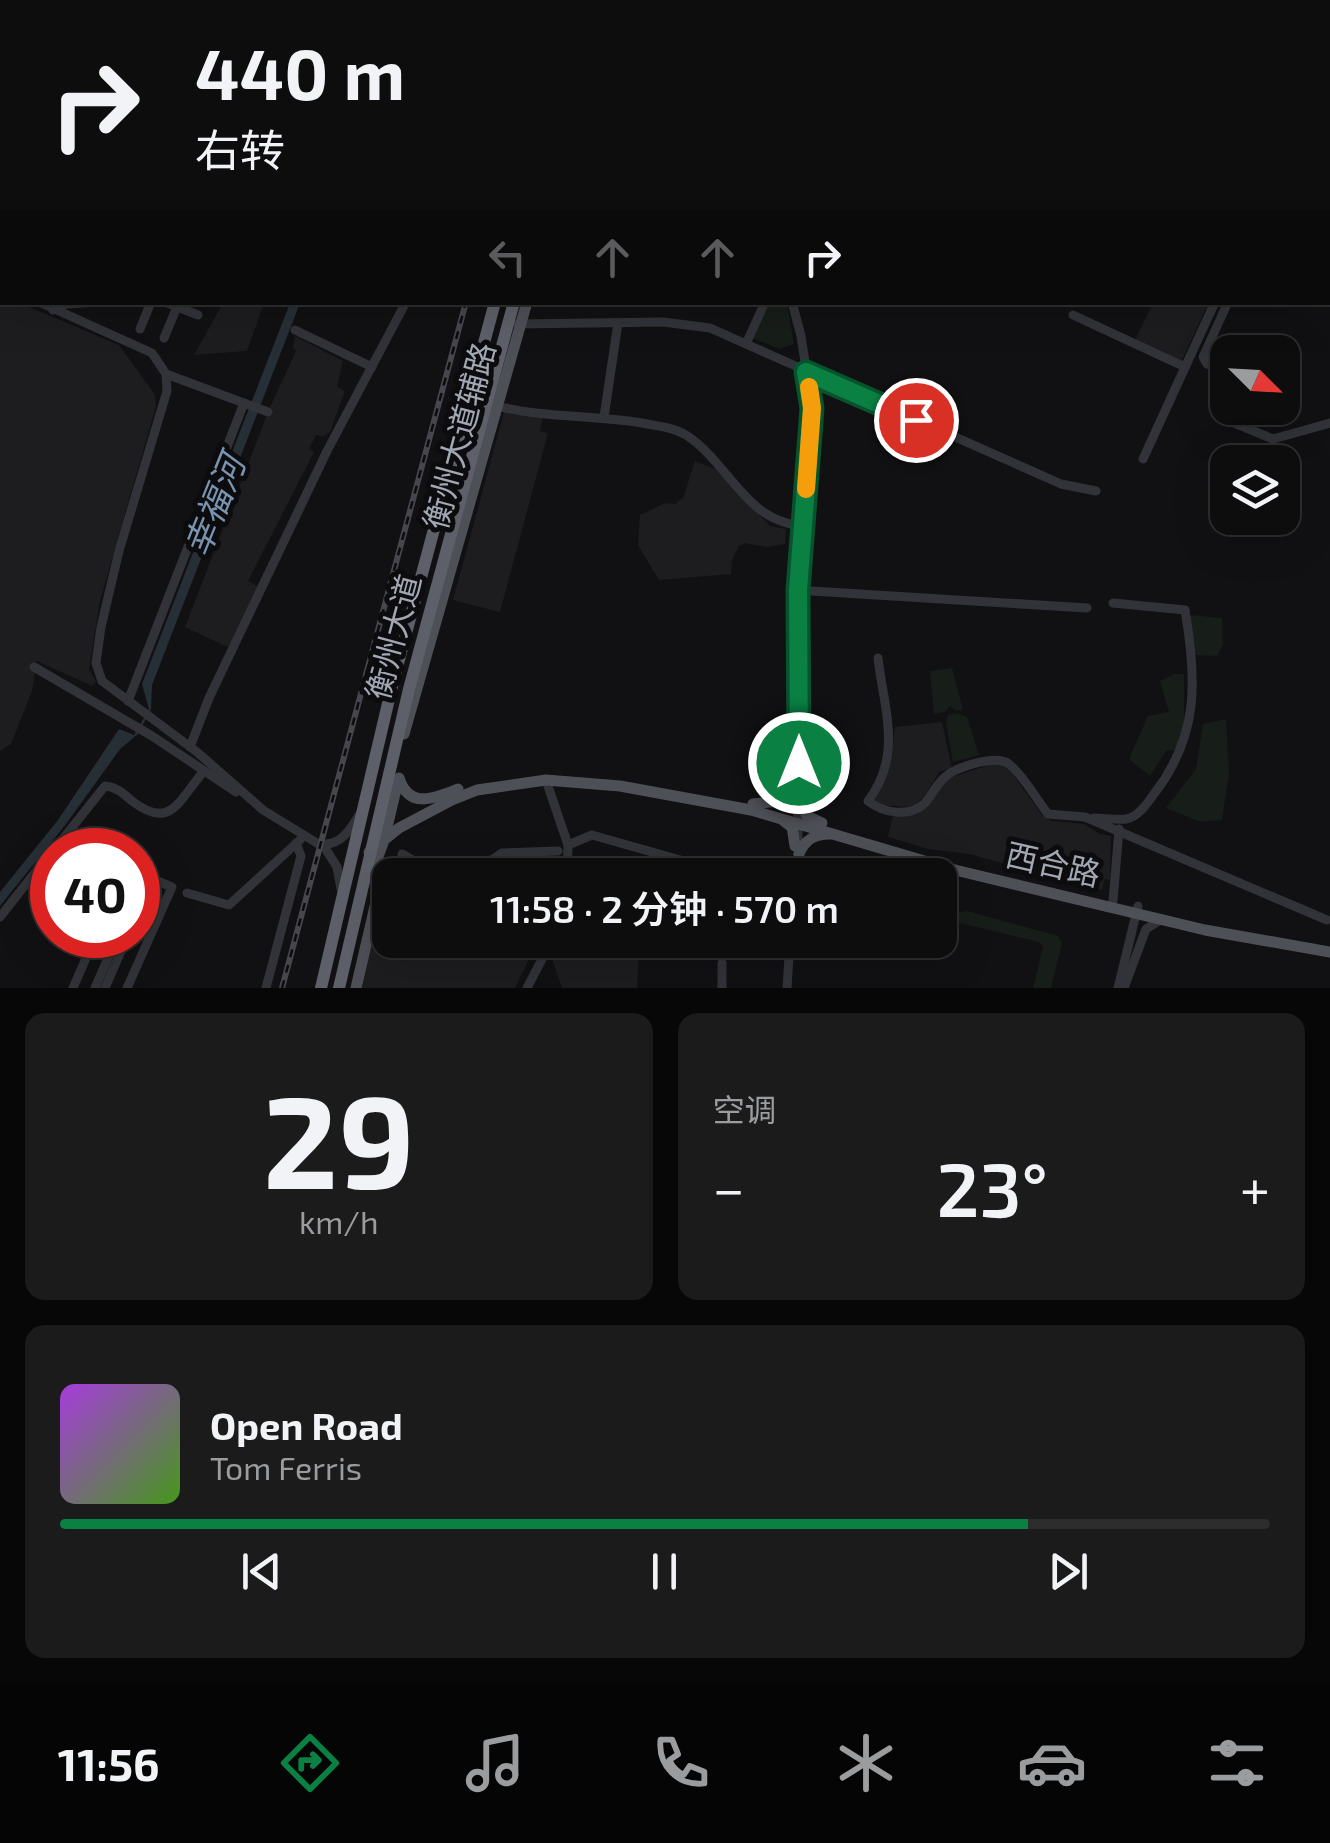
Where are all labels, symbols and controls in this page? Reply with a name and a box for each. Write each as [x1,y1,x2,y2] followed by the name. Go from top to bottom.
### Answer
[195,30,405,114] text: 440 m
[30,40,160,170] icon: right
[195,122,285,176] text: 右转
[480,230,535,285] icon: left
[585,230,640,285] icon: ahead
[690,230,745,285] icon: ahead
[795,230,850,285] icon: right
[1210,335,1300,425] north arrow
[1210,335,1300,535] map controls
[415,338,501,533] street label: 衡州大道辅路
[874,378,959,463] pin
[889,393,944,448] icon: arrive
[174,443,255,562] water label: 幸福河
[1210,445,1300,535] button: layers
[357,570,427,703] street label: 衡州大道
[747,711,851,815] position arrow
[30,828,160,958] speed limit sign: 40
[1002,834,1105,892] street label: 西合路
[490,885,839,931] text: 11:58 · 2 分钟 · 570 m
[263,1059,415,1215] text: 29
[713,1090,777,1128] text: 空调
[936,1142,1048,1232] text: 23°
[713,1154,745,1220] text: −
[1240,1154,1270,1220] text: +
[299,1202,378,1240] text: km/h
[210,1402,403,1448] text: Open Road
[210,1448,362,1486] text: Tom Ferris
[234,1544,289,1599] icon: previous
[637,1544,692,1599] icon: pause
[1041,1544,1096,1599] icon: next
[275,1728,345,1798] icon: directions
[460,1728,530,1798] icon: music
[646,1728,716,1798] icon: phone
[831,1728,901,1798] icon: climate
[1017,1728,1087,1798] icon: car
[1202,1728,1272,1798] icon: filters
[58,1736,160,1790] text: 11:56

